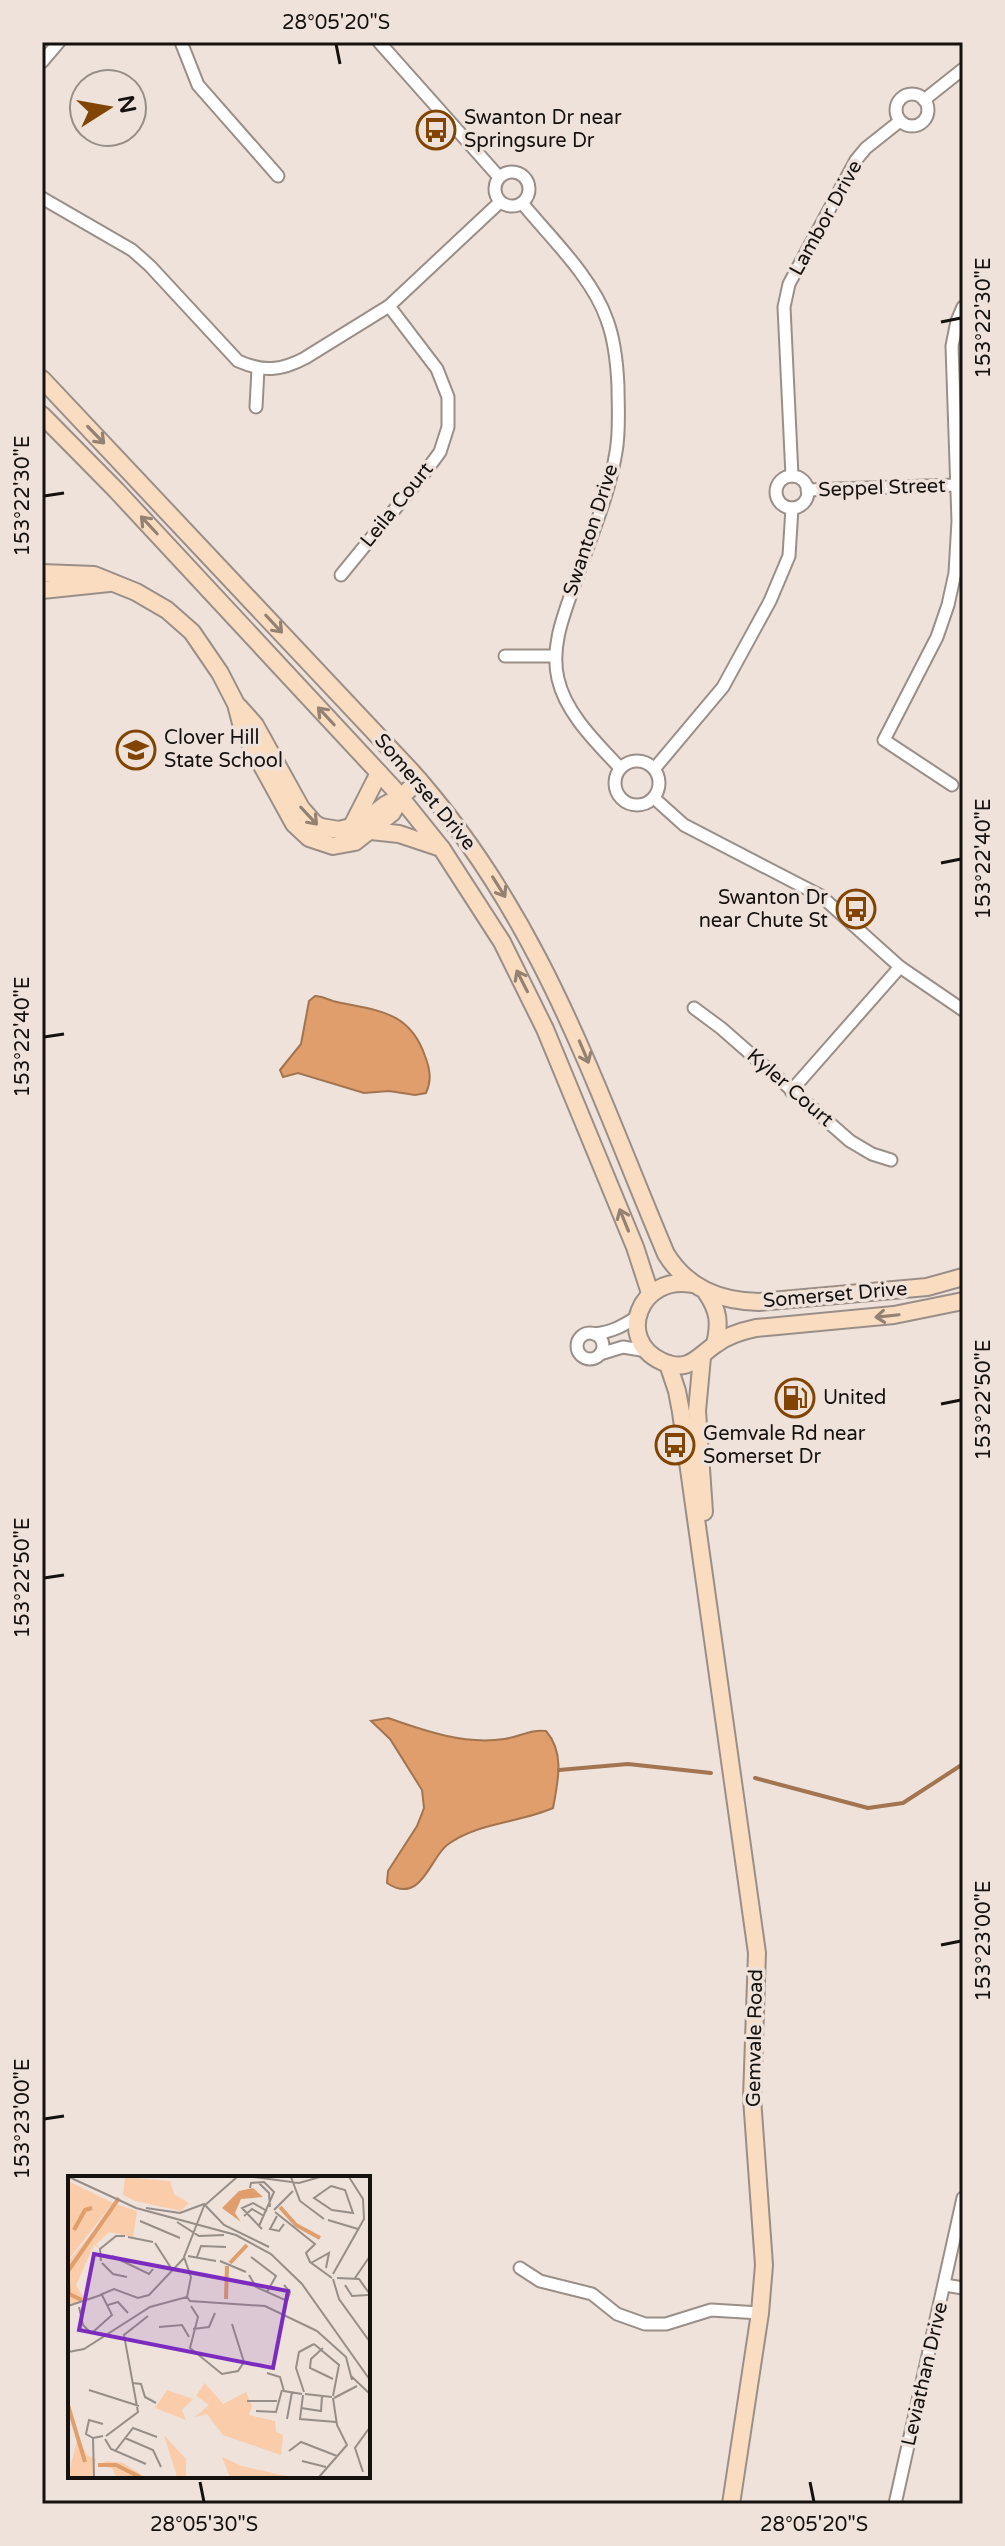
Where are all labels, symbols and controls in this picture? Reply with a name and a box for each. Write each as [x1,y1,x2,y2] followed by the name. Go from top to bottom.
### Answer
[282,11,390,35] text: 28°05'20"S
[68,68,148,148] north arrow
[112,93,141,116] text: N
[464,106,622,153] place label: Swanton Dr near Springsure Dr
[415,109,457,151] bus stop icon: Swanton Dr near Springsure Dr
[784,156,868,280] street label: Lambor Drive
[972,258,996,378] text: 153°22'30"E
[87,425,106,445] one-way arrow
[11,436,35,556] text: 153°22'30"E
[355,457,439,552] street label: Leila Court
[558,461,624,599] street label: Swanton Drive
[818,474,947,502] street label: Seppel Street
[139,515,158,535] one-way arrow
[265,614,283,634] one-way arrow
[317,706,335,726] one-way arrow
[164,726,283,773] place label: Clover Hill State School
[115,729,157,771] school or university icon: Clover Hill State School
[369,729,481,855] street label: Somerset Drive
[972,799,996,919] text: 153°22'40"E
[299,805,318,826] one-way arrow
[491,876,508,898] one-way arrow
[699,886,828,933] place label: Swanton Dr near Chute St
[835,888,877,930] bus stop icon: Swanton Dr near Chute St
[514,969,530,993] one-way arrow
[11,977,35,1097] text: 153°22'40"E
[577,1039,592,1064] one-way arrow
[742,1044,838,1132] street label: Kyler Court
[616,1208,630,1233] one-way arrow
[762,1277,908,1313] street label: Somerset Drive
[874,1308,901,1323] one-way arrow
[972,1340,996,1460] text: 153°22'50"E
[774,1377,816,1419] fuel station icon: United
[823,1386,886,1410] place label: United
[703,1422,866,1469] place label: Gemvale Rd near Somerset Dr
[654,1424,696,1466] bus stop icon: Gemvale Rd near Somerset Dr
[11,1518,35,1638] text: 153°22'50"E
[972,1881,996,2001] text: 153°23'00"E
[742,1969,768,2107] street label: Gemvale Road
[11,2059,35,2179] text: 153°23'00"E
[68,2176,370,2478] inset map
[897,2300,953,2448] street label: Leviathan Drive
[150,2513,258,2537] text: 28°05'30"S
[760,2513,868,2537] text: 28°05'20"S

